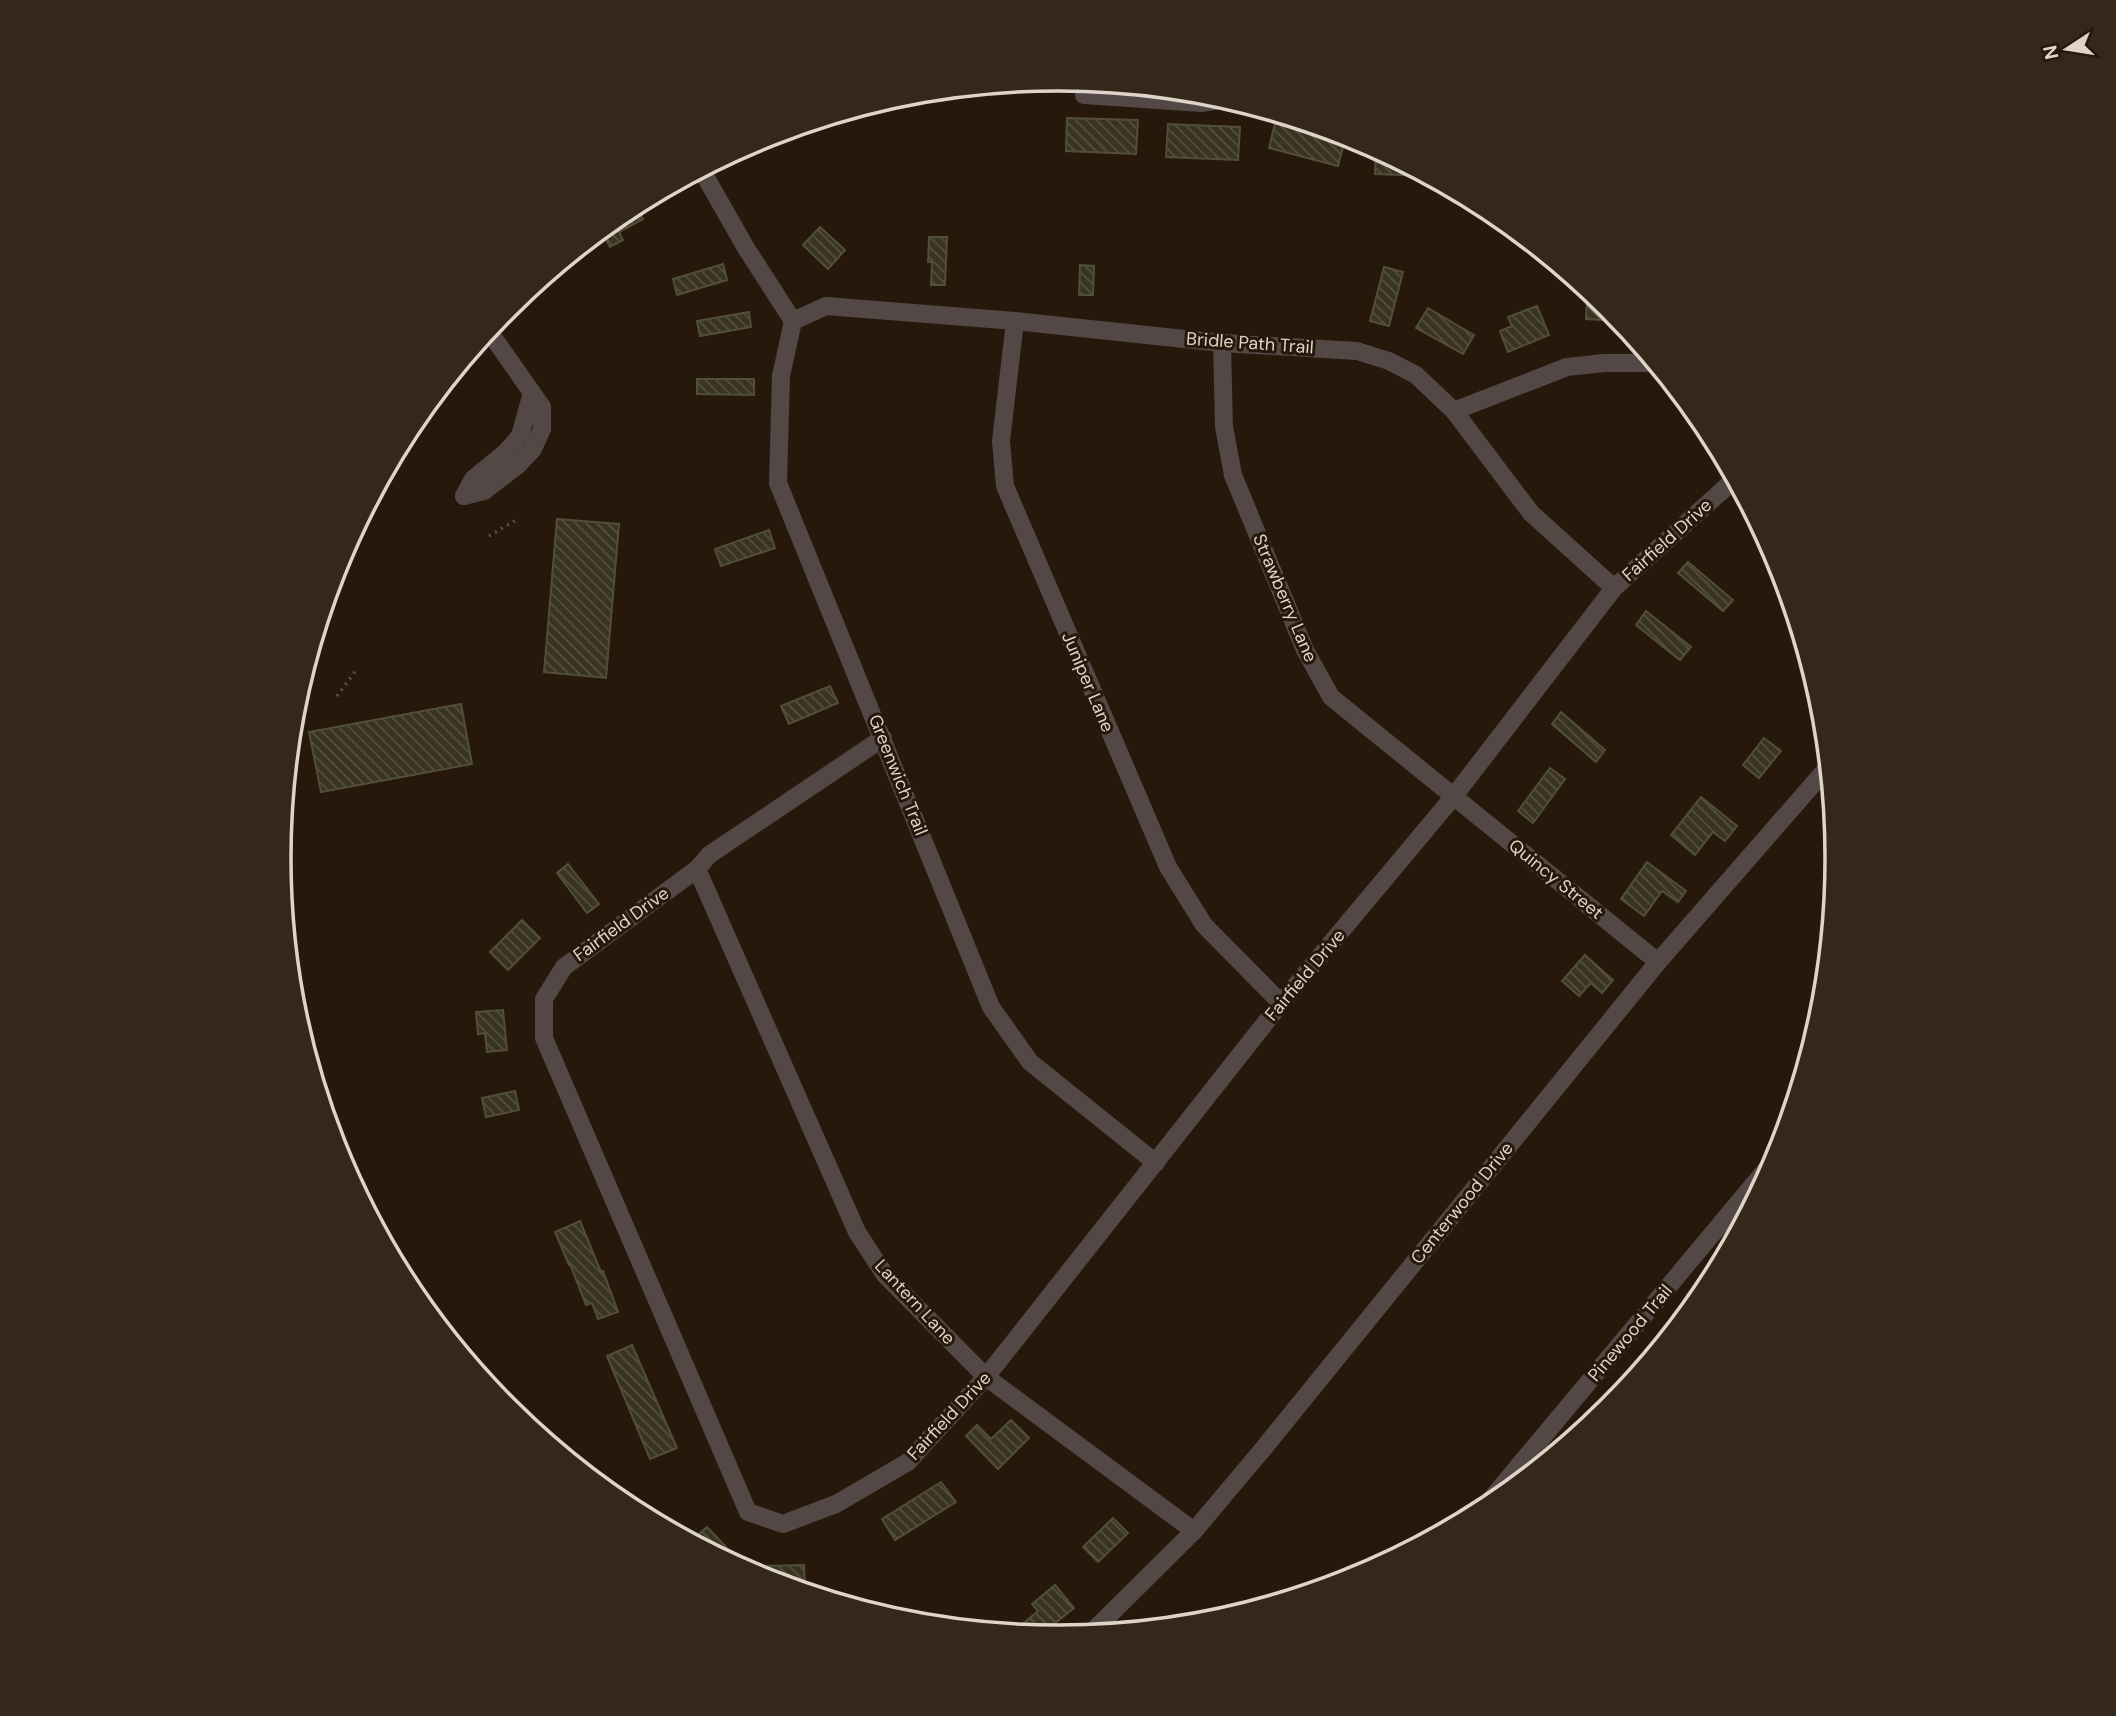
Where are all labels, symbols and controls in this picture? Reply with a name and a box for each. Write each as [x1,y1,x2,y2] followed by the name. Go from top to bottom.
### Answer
[2032,14,2102,84] north arrow
[2037,43,2065,62] text: N
[1185,327,1315,359] street label: Bridle Path Trail
[1617,493,1717,587] street label: Fairfield Drive
[1247,530,1323,666] street label: Strawberry Lane
[1056,628,1120,736] street label: Juniper Lane
[863,711,933,839] street label: Greenwich Trail
[1504,833,1608,925] street label: Quincy Street
[568,881,674,967] street label: Fairfield Drive
[1260,924,1350,1026] street label: Fairfield Drive
[1405,1137,1519,1269] street label: Centerwood Drive
[869,1254,961,1350] street label: Lantern Lane
[1582,1279,1678,1387] street label: Pinewood Trail
[902,1367,996,1465] street label: Fairfield Drive

